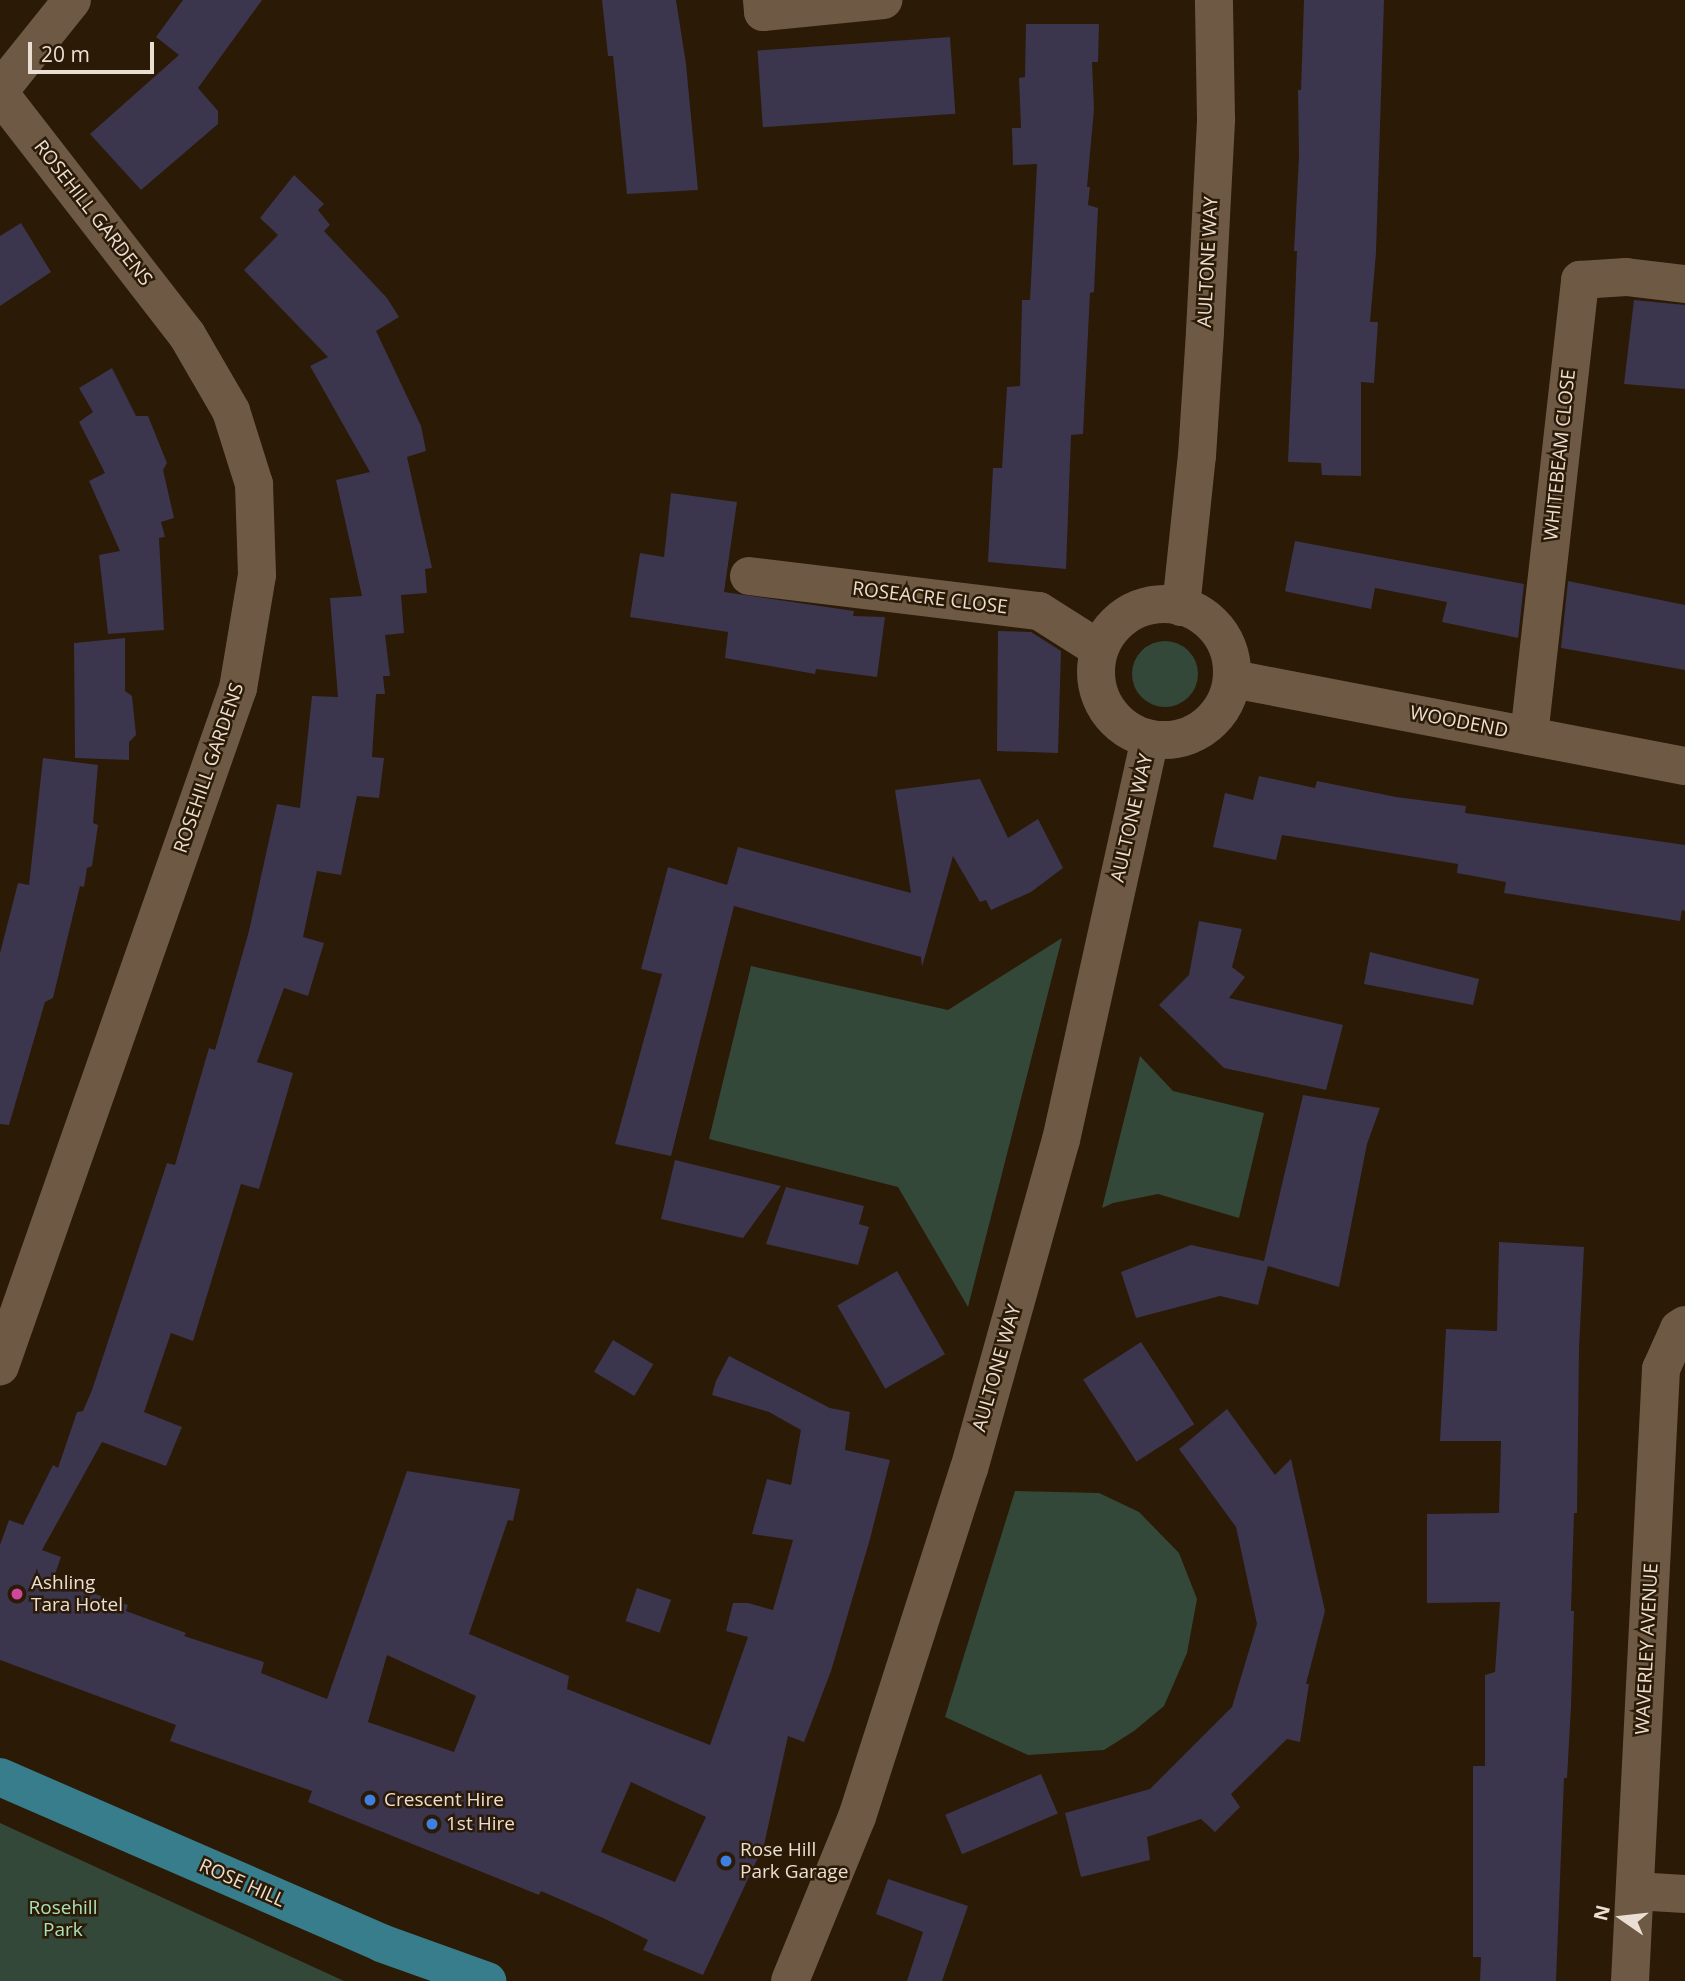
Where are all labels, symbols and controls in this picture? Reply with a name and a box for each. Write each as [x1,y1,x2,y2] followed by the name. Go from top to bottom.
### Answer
[32,28,158,72] scale bar
[41,40,90,68] text: 20 m
[29,136,157,290] street label: ROSEHILL GARDENS
[1193,196,1223,328] street label: AULTONE WAY
[1540,368,1580,542] street label: WHITEBEAM CLOSE
[851,577,1009,619] street label: ROSEACRE CLOSE
[169,680,249,856] street label: ROSEHILL GARDENS
[1408,701,1510,743] street label: WOODEND
[1106,752,1158,884] street label: AULTONE WAY
[968,1302,1026,1434] street label: AULTONE WAY
[1631,1563,1663,1735] street label: WAVERLEY AVENUE
[31,1572,123,1616] place label: Ashling Tara Hotel
[9,1586,25,1602] marker: Ashling Tara Hotel
[384,1789,504,1811] place label: Crescent Hire
[362,1792,378,1808] marker: Crescent Hire
[446,1813,515,1835] place label: 1st Hire
[424,1816,440,1832] marker: 1st Hire
[740,1839,848,1883] place label: Rose Hill Park Garage
[718,1853,734,1869] marker: Rose Hill Park Garage
[196,1854,288,1912] street label: ROSE HILL
[1587,1883,1657,1953] north arrow
[29,1897,97,1941] park label: Rosehill Park
[1587,1902,1616,1924] text: N

